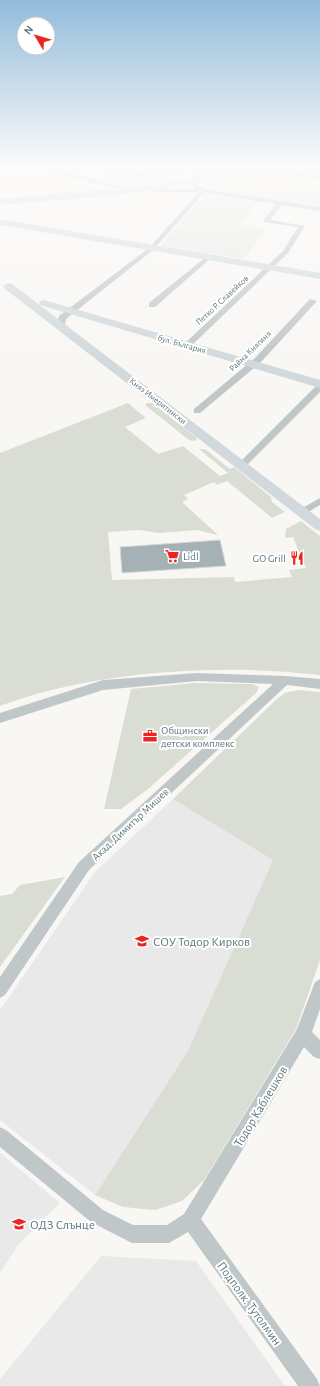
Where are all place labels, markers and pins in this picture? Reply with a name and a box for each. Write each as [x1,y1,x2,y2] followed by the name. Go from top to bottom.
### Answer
[164,548,180,564] supermarket icon: Lidl
[289,550,305,566] restaurant icon: GO Grill
[183,551,199,562] place label: Lidl
[253,553,286,564] place label: GO Grill
[161,725,234,749] place label: Общински детски комплекс
[142,728,158,744] office icon: Общински детски комплекс
[134,933,150,949] school or university icon: СОУ Тодор Кирков
[153,936,250,949] place label: СОУ Тодор Кирков
[11,1216,27,1232] school or university icon: ОДЗ Слънце
[30,1219,95,1232] place label: ОДЗ Слънце

